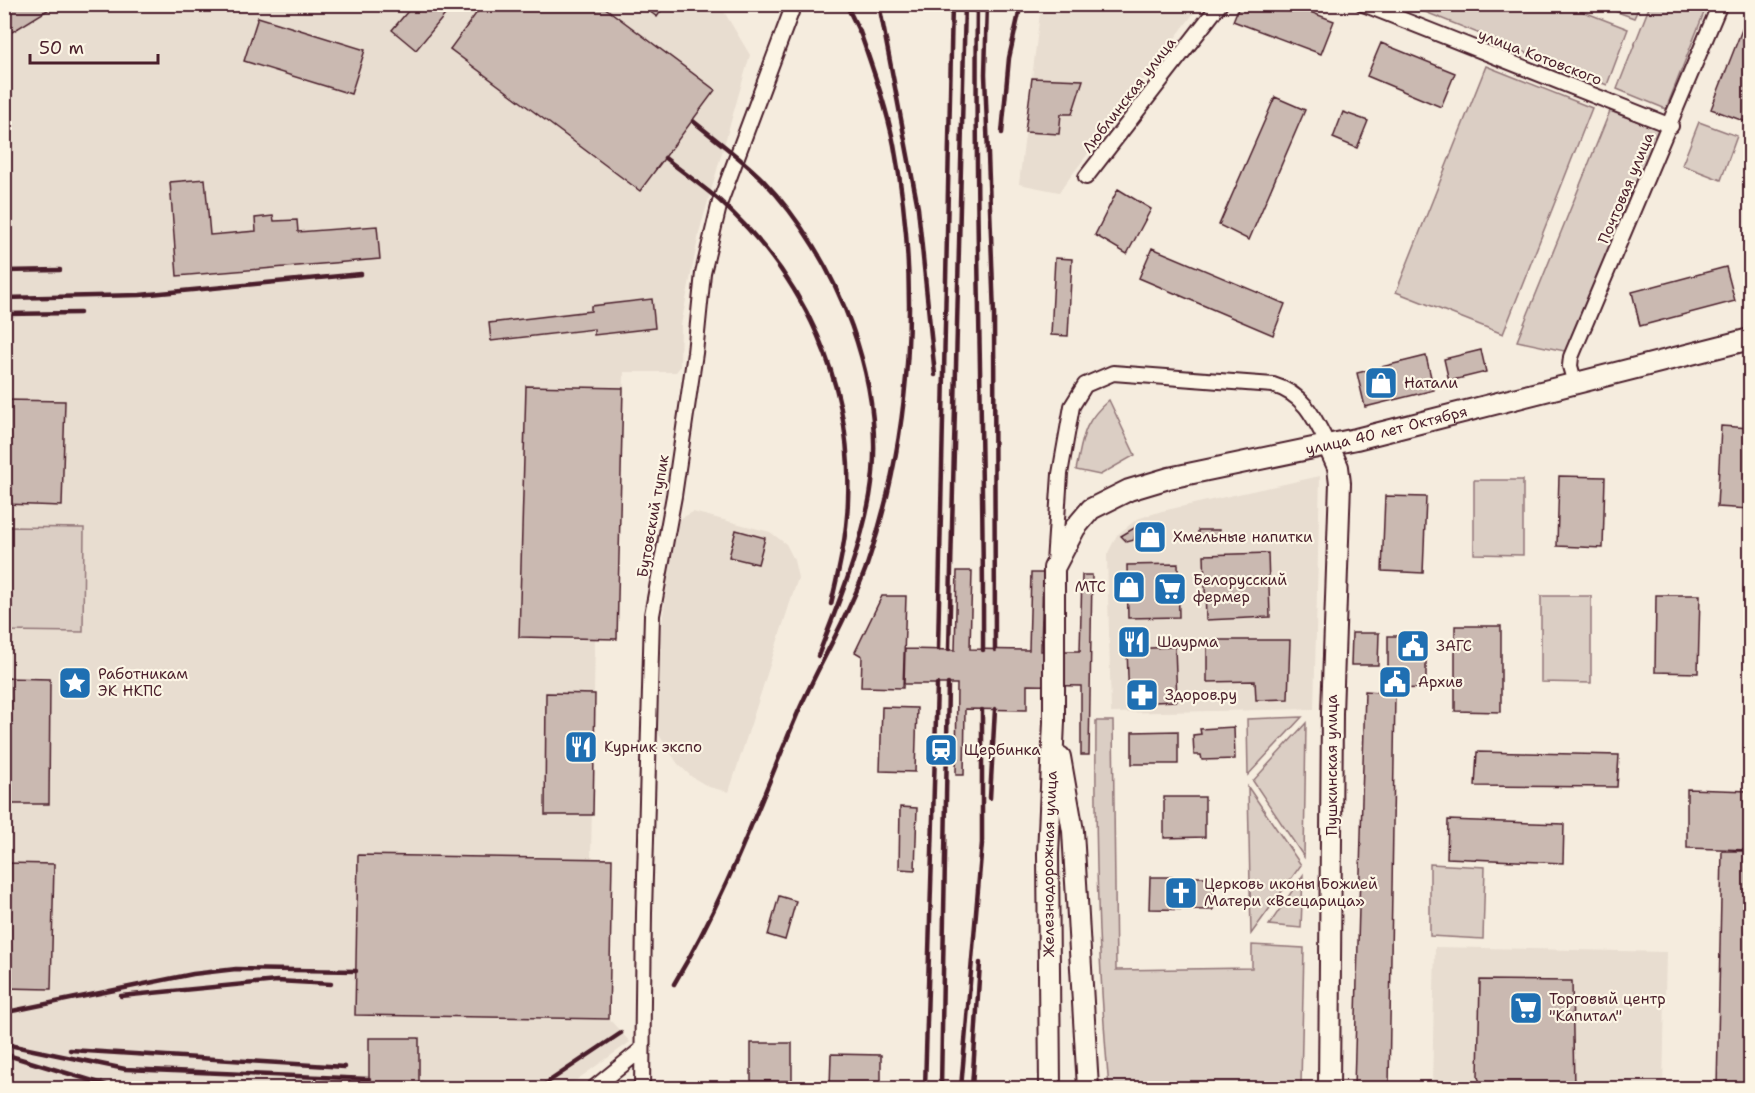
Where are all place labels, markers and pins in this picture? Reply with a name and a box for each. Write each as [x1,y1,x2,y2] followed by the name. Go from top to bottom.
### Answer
[1363,365,1399,401] shop icon: Натали
[1404,373,1458,393] place label: Натали
[1132,519,1168,555] shop icon: Хмельные напитки
[1173,527,1313,547] place label: Хмельные напитки
[1111,569,1147,605] shop icon: МТС
[1193,570,1287,607] place label: Белорусский фермер
[1152,571,1188,607] supermarket icon: Белорусский фермер
[1075,577,1106,597] place label: МТС
[1116,624,1152,660] restaurant icon: Шаурма
[1395,628,1431,664] public building icon: ЗАГС
[1157,632,1219,652] place label: Шаурма
[1436,636,1472,656] place label: ЗАГС
[98,664,188,701] place label: Работникам ЭК НКПС
[1377,664,1413,700] public building icon: Архив
[57,665,93,701] place icon: Работникам ЭК НКПС
[1418,672,1463,692] place label: Архив
[1124,677,1160,713] pharmacy icon: Здоров.ру
[1165,685,1237,705] place label: Здоров.ру
[563,729,599,765] restaurant icon: Курник экспо
[923,732,959,768] station icon: Щербинка
[604,737,702,757] place label: Курник экспо
[964,740,1041,760] place label: Щербинка
[1204,874,1378,911] place label: Церковь иконы Божией Матери «Всецарица»
[1163,875,1199,911] church icon: Церковь иконы Божией Матери «Всецарица»
[1549,989,1666,1026] place label: Торговый центр "Капитал"
[1508,990,1544,1026] supermarket icon: Торговый центр "Капитал"

